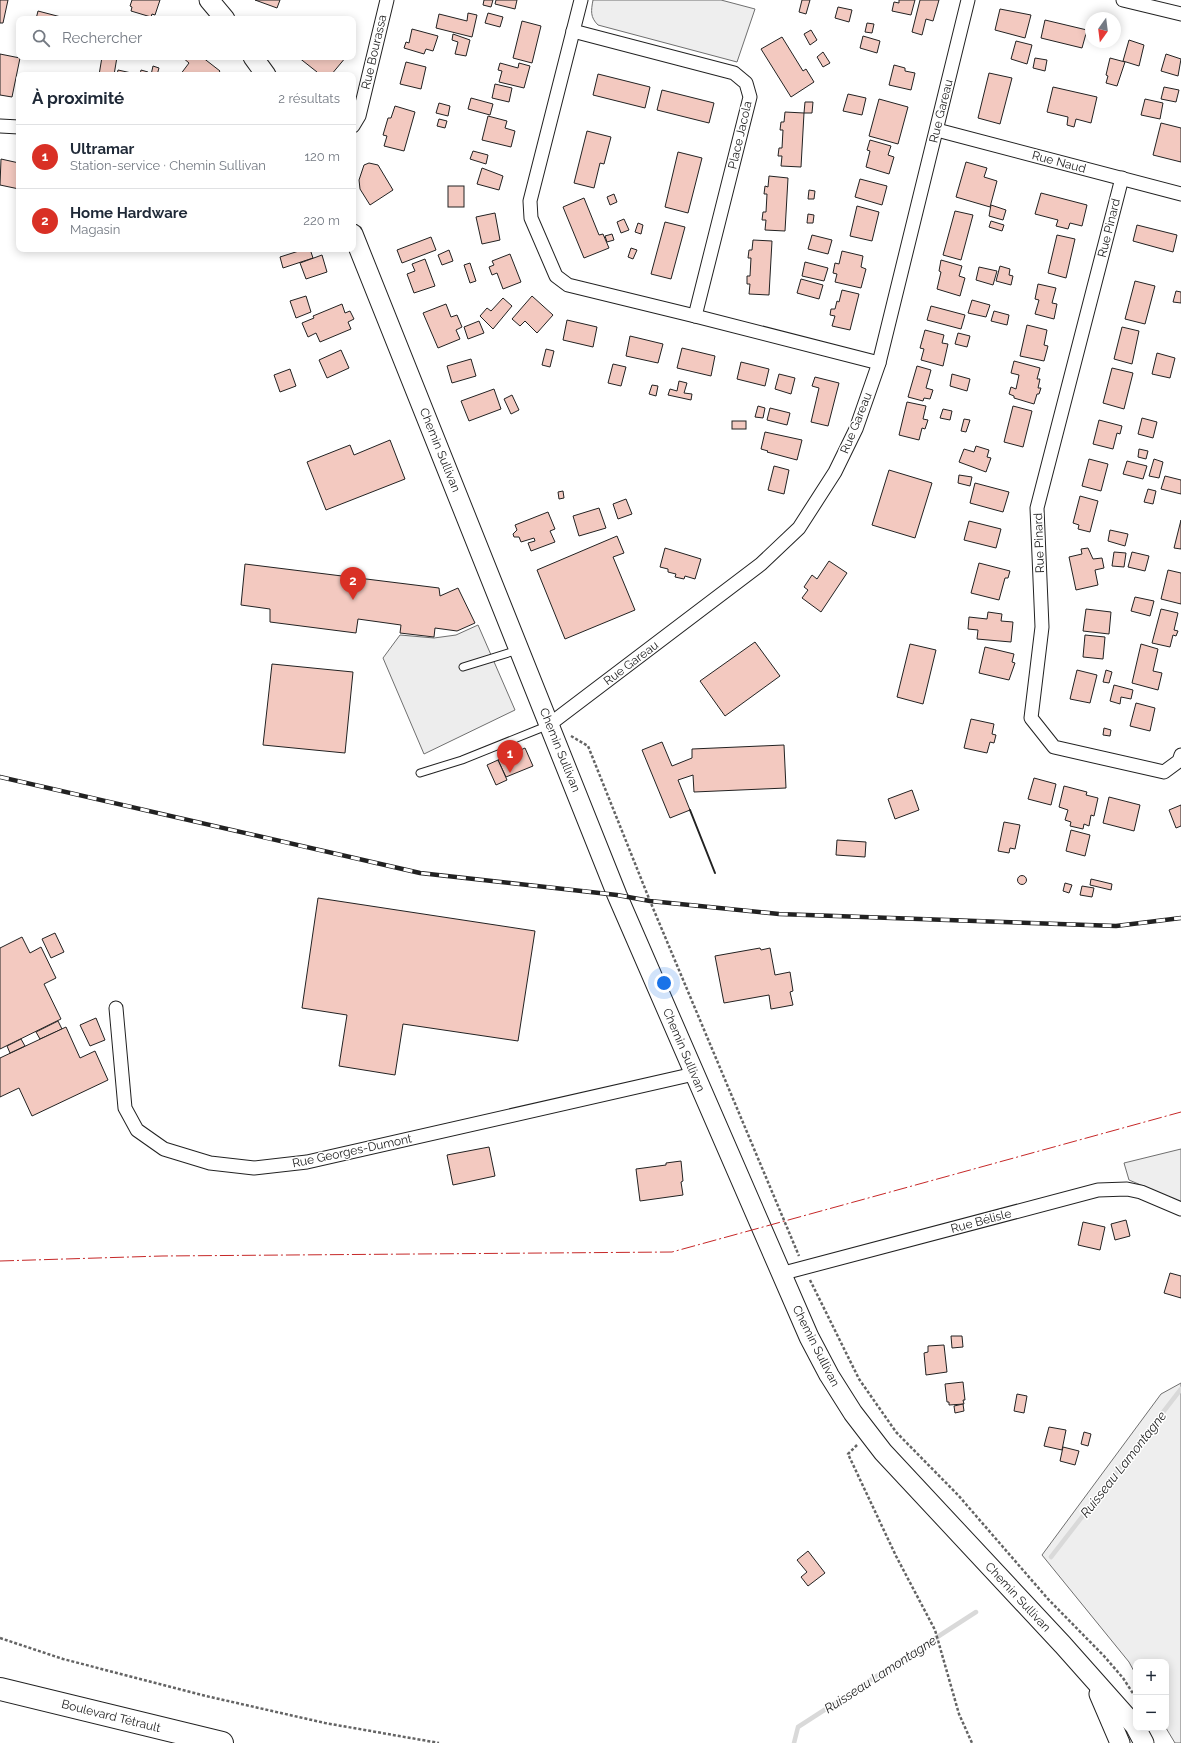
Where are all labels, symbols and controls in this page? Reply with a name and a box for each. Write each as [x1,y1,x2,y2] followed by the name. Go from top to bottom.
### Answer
[1085,12,1121,48] north arrow
[359,13,389,91] street label: Rue Bourassa
[16,16,356,60] search box
[30,27,52,49] icon: search
[62,29,142,47] text: Rechercher
[926,78,956,144] street label: Rue Gareau
[32,88,124,108] text: À proximité
[278,91,340,106] text: 2 résultats
[725,100,755,170] street label: Place Jacola
[70,140,134,158] text: Ultramar
[1030,148,1088,176] street label: Rue Naud
[42,149,48,164] text: 1
[304,149,340,164] text: 120 m
[70,158,266,173] text: Station-service · Chemin Sullivan
[1095,197,1123,259] street label: Rue Pinard
[70,204,187,222] text: Home Hardware
[41,213,49,228] text: 2
[303,213,340,228] text: 220 m
[70,222,120,237] text: Magasin
[837,390,875,456] street label: Rue Gareau
[417,406,463,494] street label: Chemin Sullivan
[1031,513,1047,573] street label: Rue Pinard
[340,567,366,600] pin: 2
[601,638,661,688] street label: Rue Gareau
[537,706,583,794] street label: Chemin Sullivan
[497,740,523,773] pin: 1
[654,973,674,993] your location
[660,1006,708,1094] street label: Chemin Sullivan
[291,1131,413,1171] street label: Rue Georges-Dumont
[949,1206,1013,1236] street label: Rue Bélisle
[789,1303,843,1389] street label: Chemin Sullivan
[1077,1408,1169,1520] water label: Ruisseau Lamontagne
[982,1560,1054,1634] street label: Chemin Sullivan
[822,1633,939,1716] water label: Ruisseau Lamontagne
[1133,1659,1169,1731] map controls
[1133,1659,1169,1695] button: +
[1133,1695,1169,1731] button: −
[60,1697,162,1735] street label: Boulevard Tétrault

